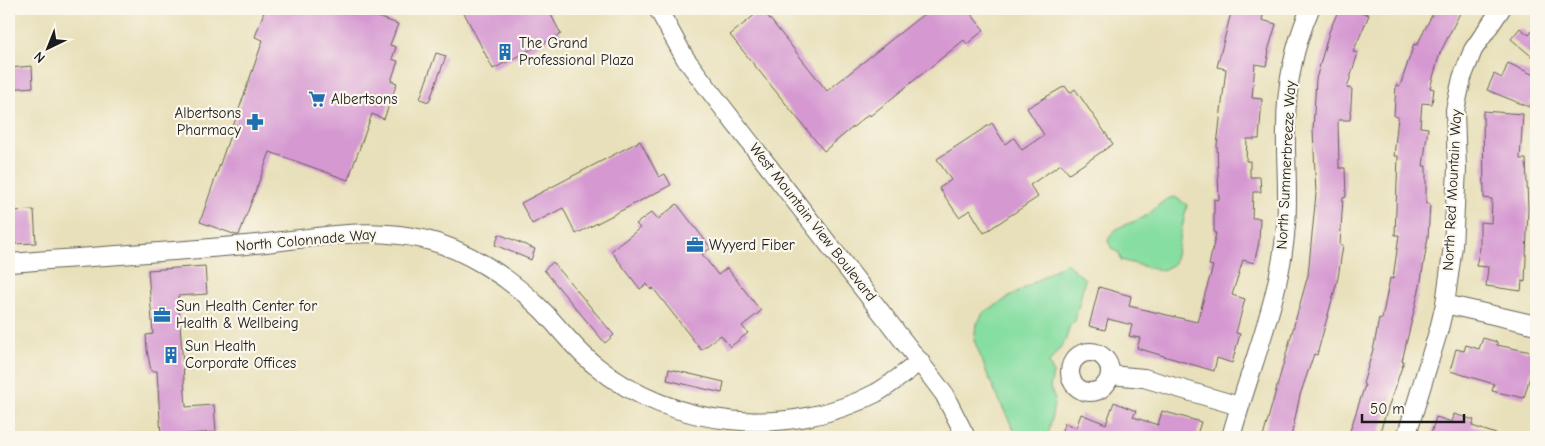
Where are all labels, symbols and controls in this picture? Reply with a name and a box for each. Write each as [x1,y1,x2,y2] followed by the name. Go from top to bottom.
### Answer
[22,22,72,72] north arrow
[519,34,634,69] place label: The Grand Professional Plaza
[495,42,515,62] building icon: The Grand Professional Plaza
[30,48,49,66] text: N
[1273,80,1299,250] street label: North Summerbreeze Way
[307,89,327,109] supermarket icon: Albertsons
[331,90,397,108] place label: Albertsons
[175,104,241,139] place label: Albertsons Pharmacy
[1439,109,1465,271] street label: North Red Mountain Way
[245,112,265,132] pharmacy icon: Albertsons Pharmacy
[746,139,880,305] street label: West Mountain View Boulevard
[235,225,377,255] street label: North Colonnade Way
[685,235,705,255] office icon: Wyyerd Fiber
[709,236,795,254] place label: Wyyerd Fiber
[176,297,317,332] place label: Sun Health Center for Health & Wellbeing
[152,305,172,325] office icon: Sun Health Center for Health & Wellbeing
[185,337,296,372] place label: Sun Health Corporate Offices
[161,345,181,365] building icon: Sun Health Corporate Offices
[1362,391,1465,423] scale bar
[1370,400,1405,418] text: 50 m

